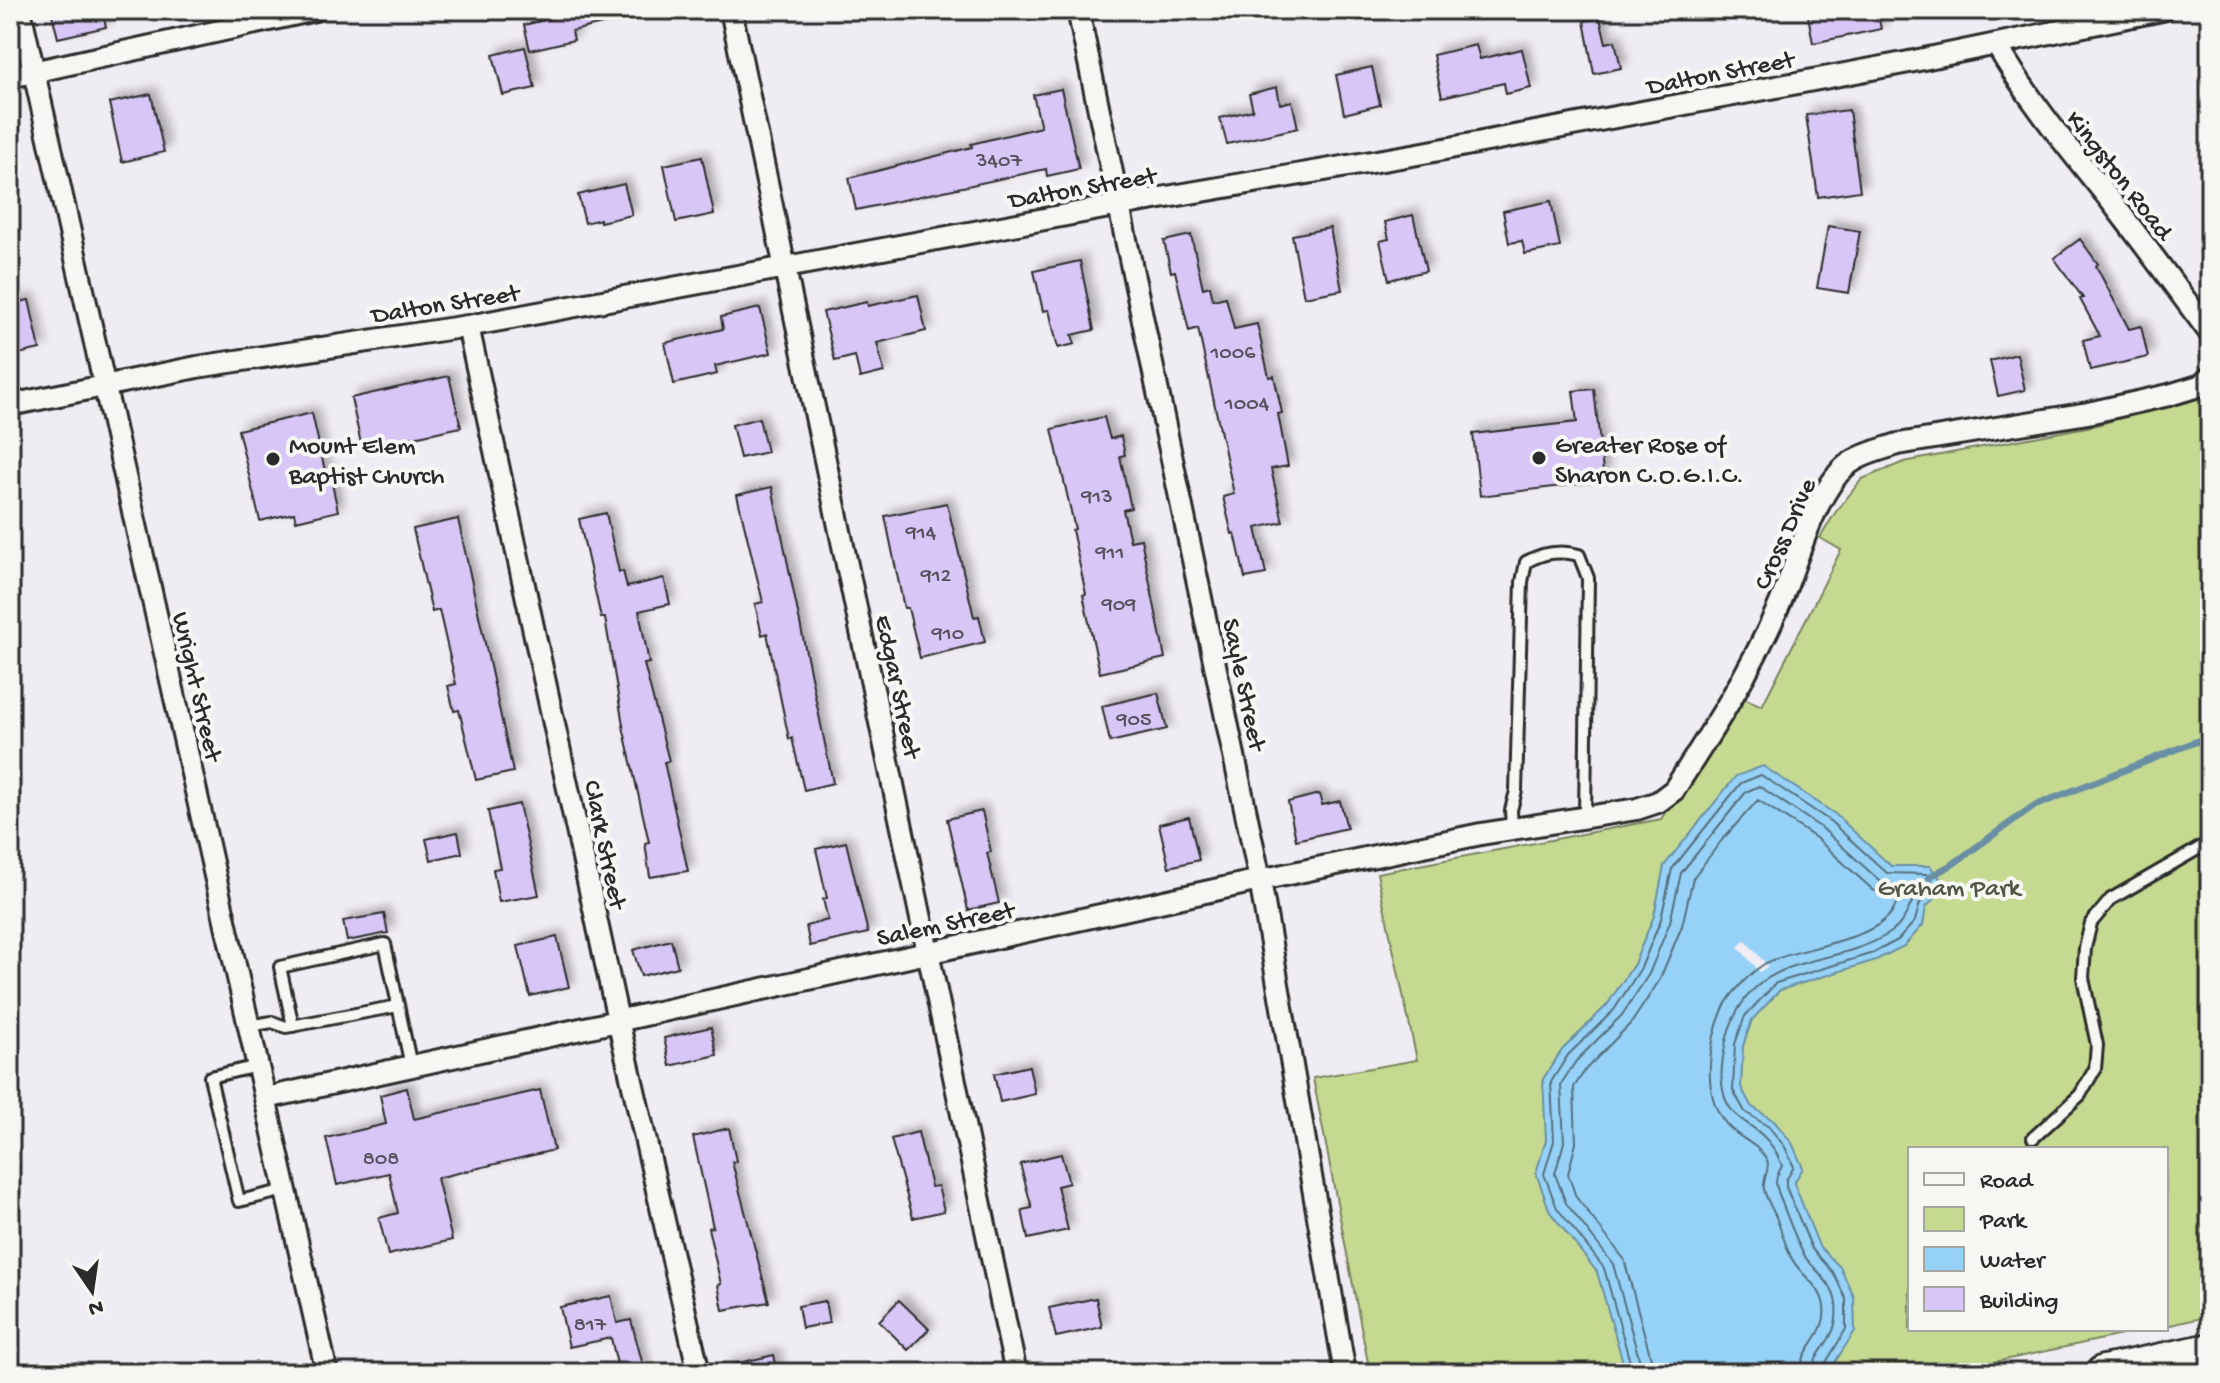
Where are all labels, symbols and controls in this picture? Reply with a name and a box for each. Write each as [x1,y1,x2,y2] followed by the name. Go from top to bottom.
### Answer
[1643,46,1799,105] street label: Dalton Street
[2057,106,2179,249] street label: Kingston Road
[975,149,1022,175] house number: 3407
[1005,162,1161,219] street label: Dalton Street
[368,279,524,334] street label: Dalton Street
[1209,341,1256,367] house number: 1006
[1224,392,1270,418] house number: 1004
[1555,432,1744,493] place label: Greater Rose of Sharon C.O.G.I.C.
[288,433,444,494] place label: Mount Elem Baptist Church
[1530,449,1548,467] marker: Greater Rose of Sharon C.O.G.I.C.
[264,450,282,468] marker: Mount Elem Baptist Church
[1749,474,1826,595] street label: Cross Drive
[1080,485,1113,511] house number: 913
[905,521,937,547] house number: 914
[1095,541,1124,567] house number: 911
[920,564,952,590] house number: 912
[1101,593,1136,619] house number: 909
[162,610,227,767] street label: Wright Street
[865,613,926,764] street label: Edgar Street
[1213,616,1271,756] street label: Sayle Street
[931,622,964,648] house number: 910
[1115,708,1152,734] house number: 905
[574,778,632,914] street label: Clark Street
[1878,875,2023,906] park label: Graham Park
[874,896,1020,956] street label: Salem Street
[363,1147,399,1173] house number: 808
[1908,1147,2168,1331] legend
[1980,1168,2034,1197] text: Road
[1979,1208,2028,1237] text: Park
[1980,1248,2047,1277] text: Water
[52,1251,132,1331] north arrow
[1979,1288,2058,1317] text: Building
[86,1292,106,1321] text: N
[574,1313,607,1339] house number: 817

